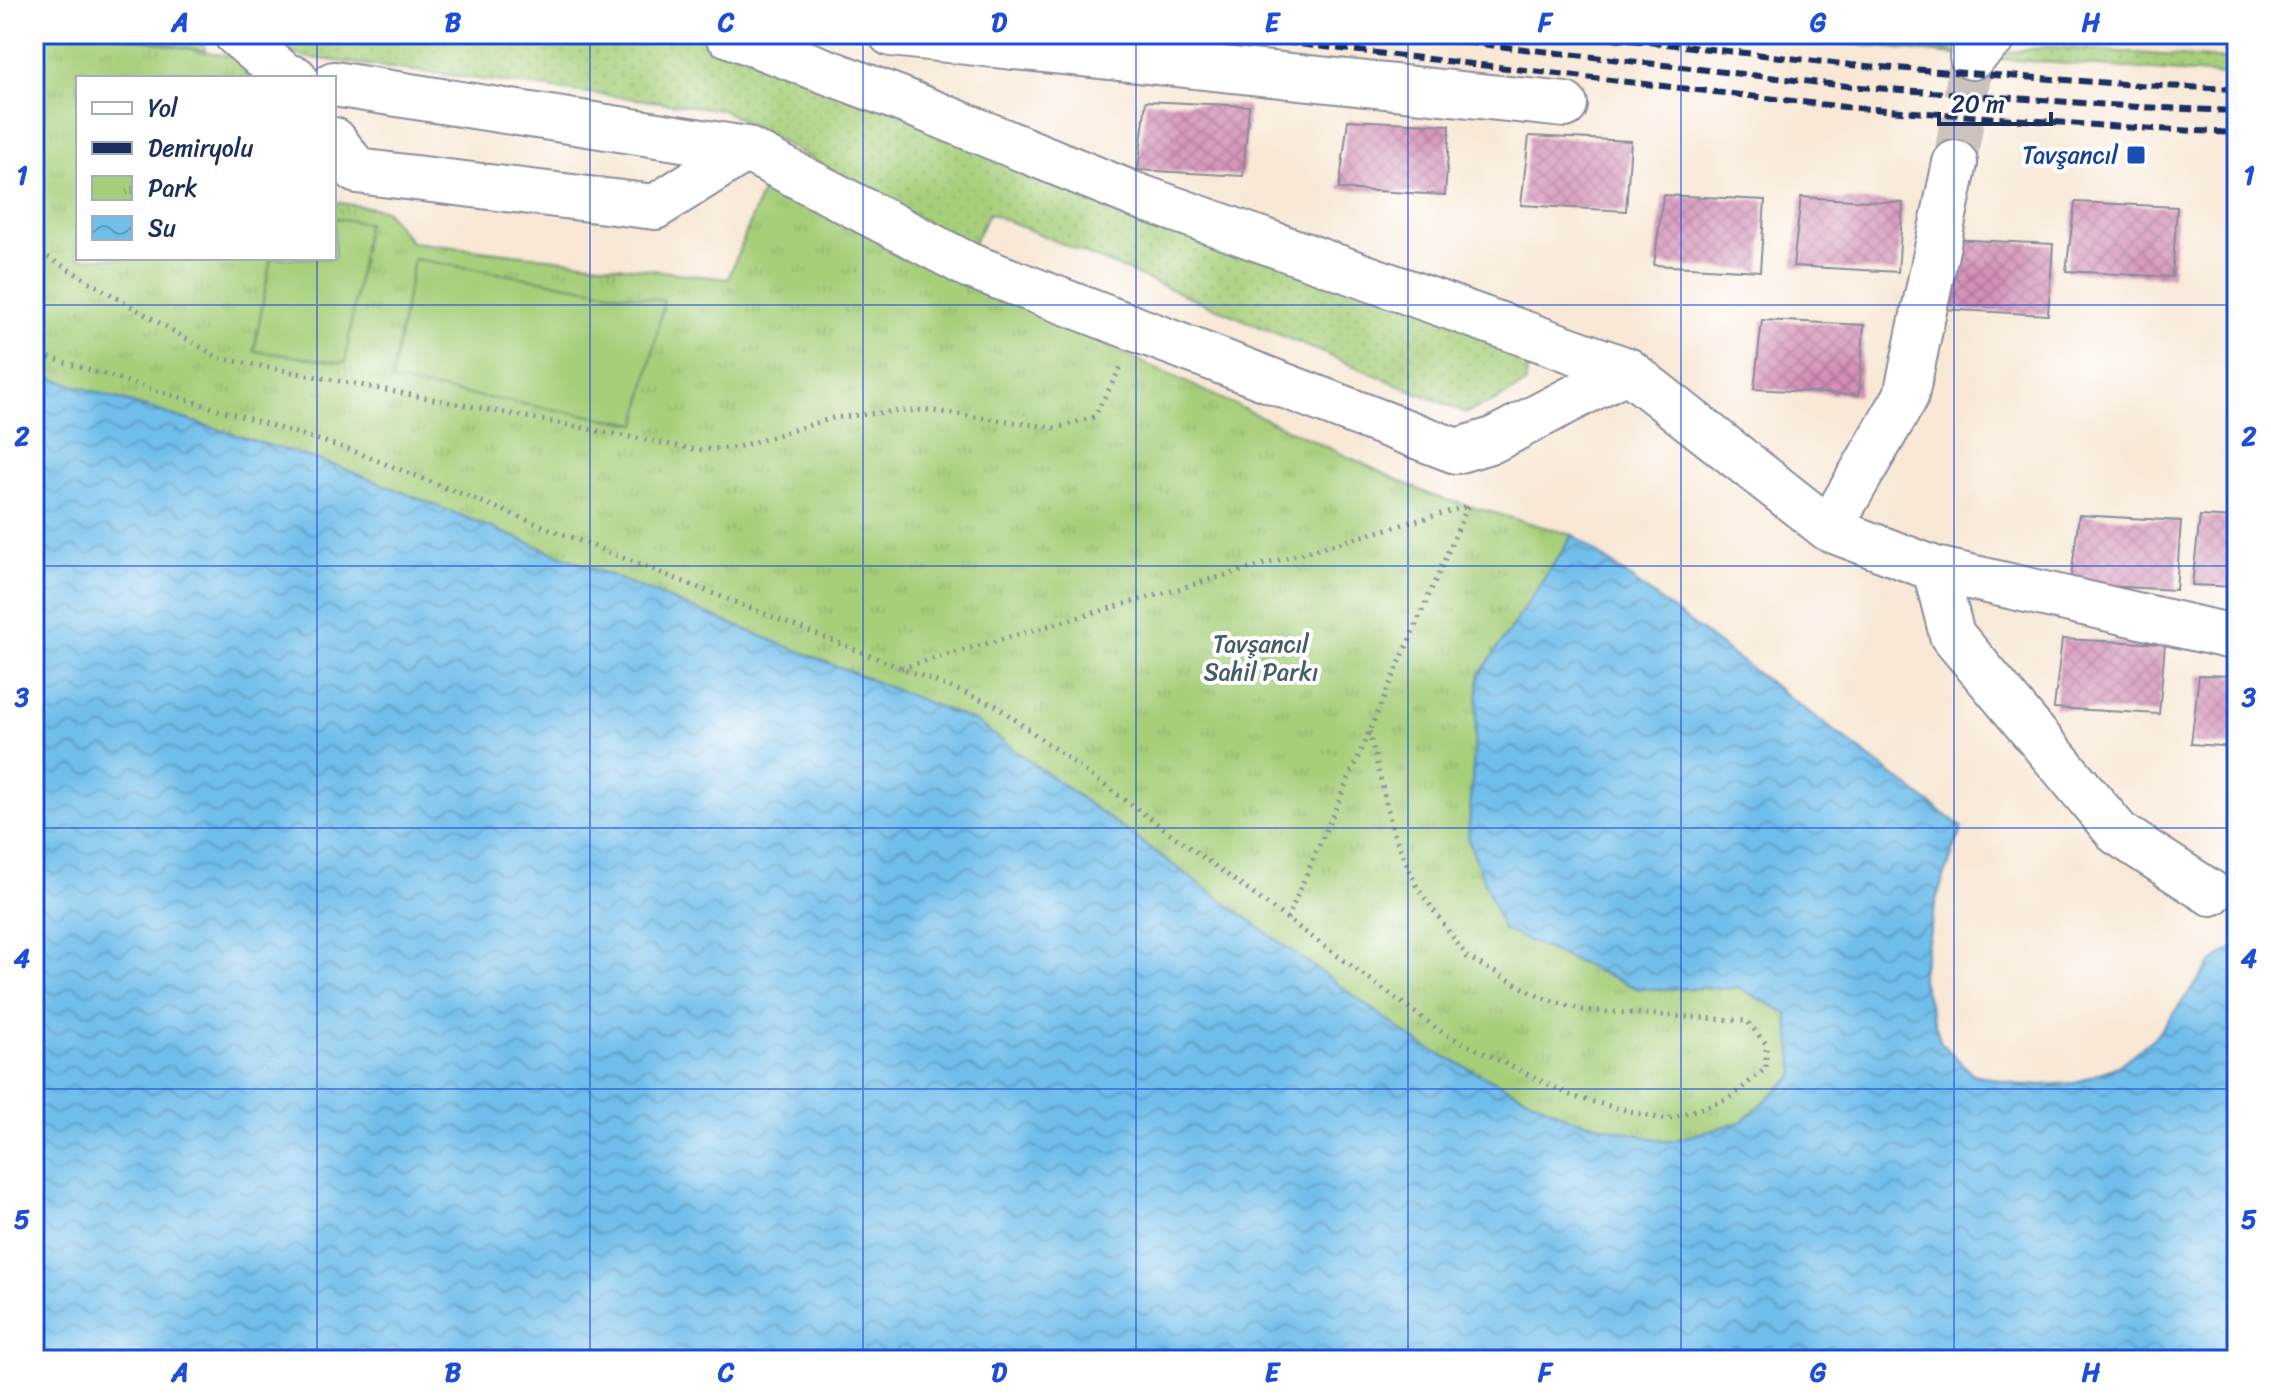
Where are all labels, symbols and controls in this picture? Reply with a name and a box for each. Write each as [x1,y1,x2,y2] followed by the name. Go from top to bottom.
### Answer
[170,0,189,45] text: A
[445,0,462,45] text: B
[717,0,735,45] text: C
[991,0,1007,45] text: D
[1265,0,1282,45] text: E
[1537,0,1554,45] text: F
[1810,0,1827,45] text: G
[2082,0,2101,45] text: H
[76,76,336,260] legend
[1939,76,2051,126] scale bar
[1951,83,2005,125] text: 20 m
[148,87,179,129] text: Yol
[148,127,254,169] text: Demiryolu
[2022,134,2119,176] place label: Tavşancıl
[2125,144,2147,166] marker: Tavşancıl
[16,152,28,198] text: 1
[2243,152,2255,198] text: 1
[148,167,197,209] text: Park
[148,207,176,249] text: Su
[13,413,30,459] text: 2
[2240,413,2257,459] text: 2
[1204,623,1318,693] park label: Tavşancıl Sahil Parkı
[14,674,30,720] text: 3
[2241,674,2257,720] text: 3
[14,935,30,981] text: 4
[2241,935,2257,981] text: 4
[14,1196,30,1242] text: 5
[2241,1196,2257,1242] text: 5
[170,1349,189,1394] text: A
[445,1349,462,1394] text: B
[717,1349,735,1394] text: C
[991,1349,1007,1394] text: D
[1265,1349,1282,1394] text: E
[1537,1349,1554,1394] text: F
[1810,1349,1827,1394] text: G
[2082,1349,2101,1394] text: H

